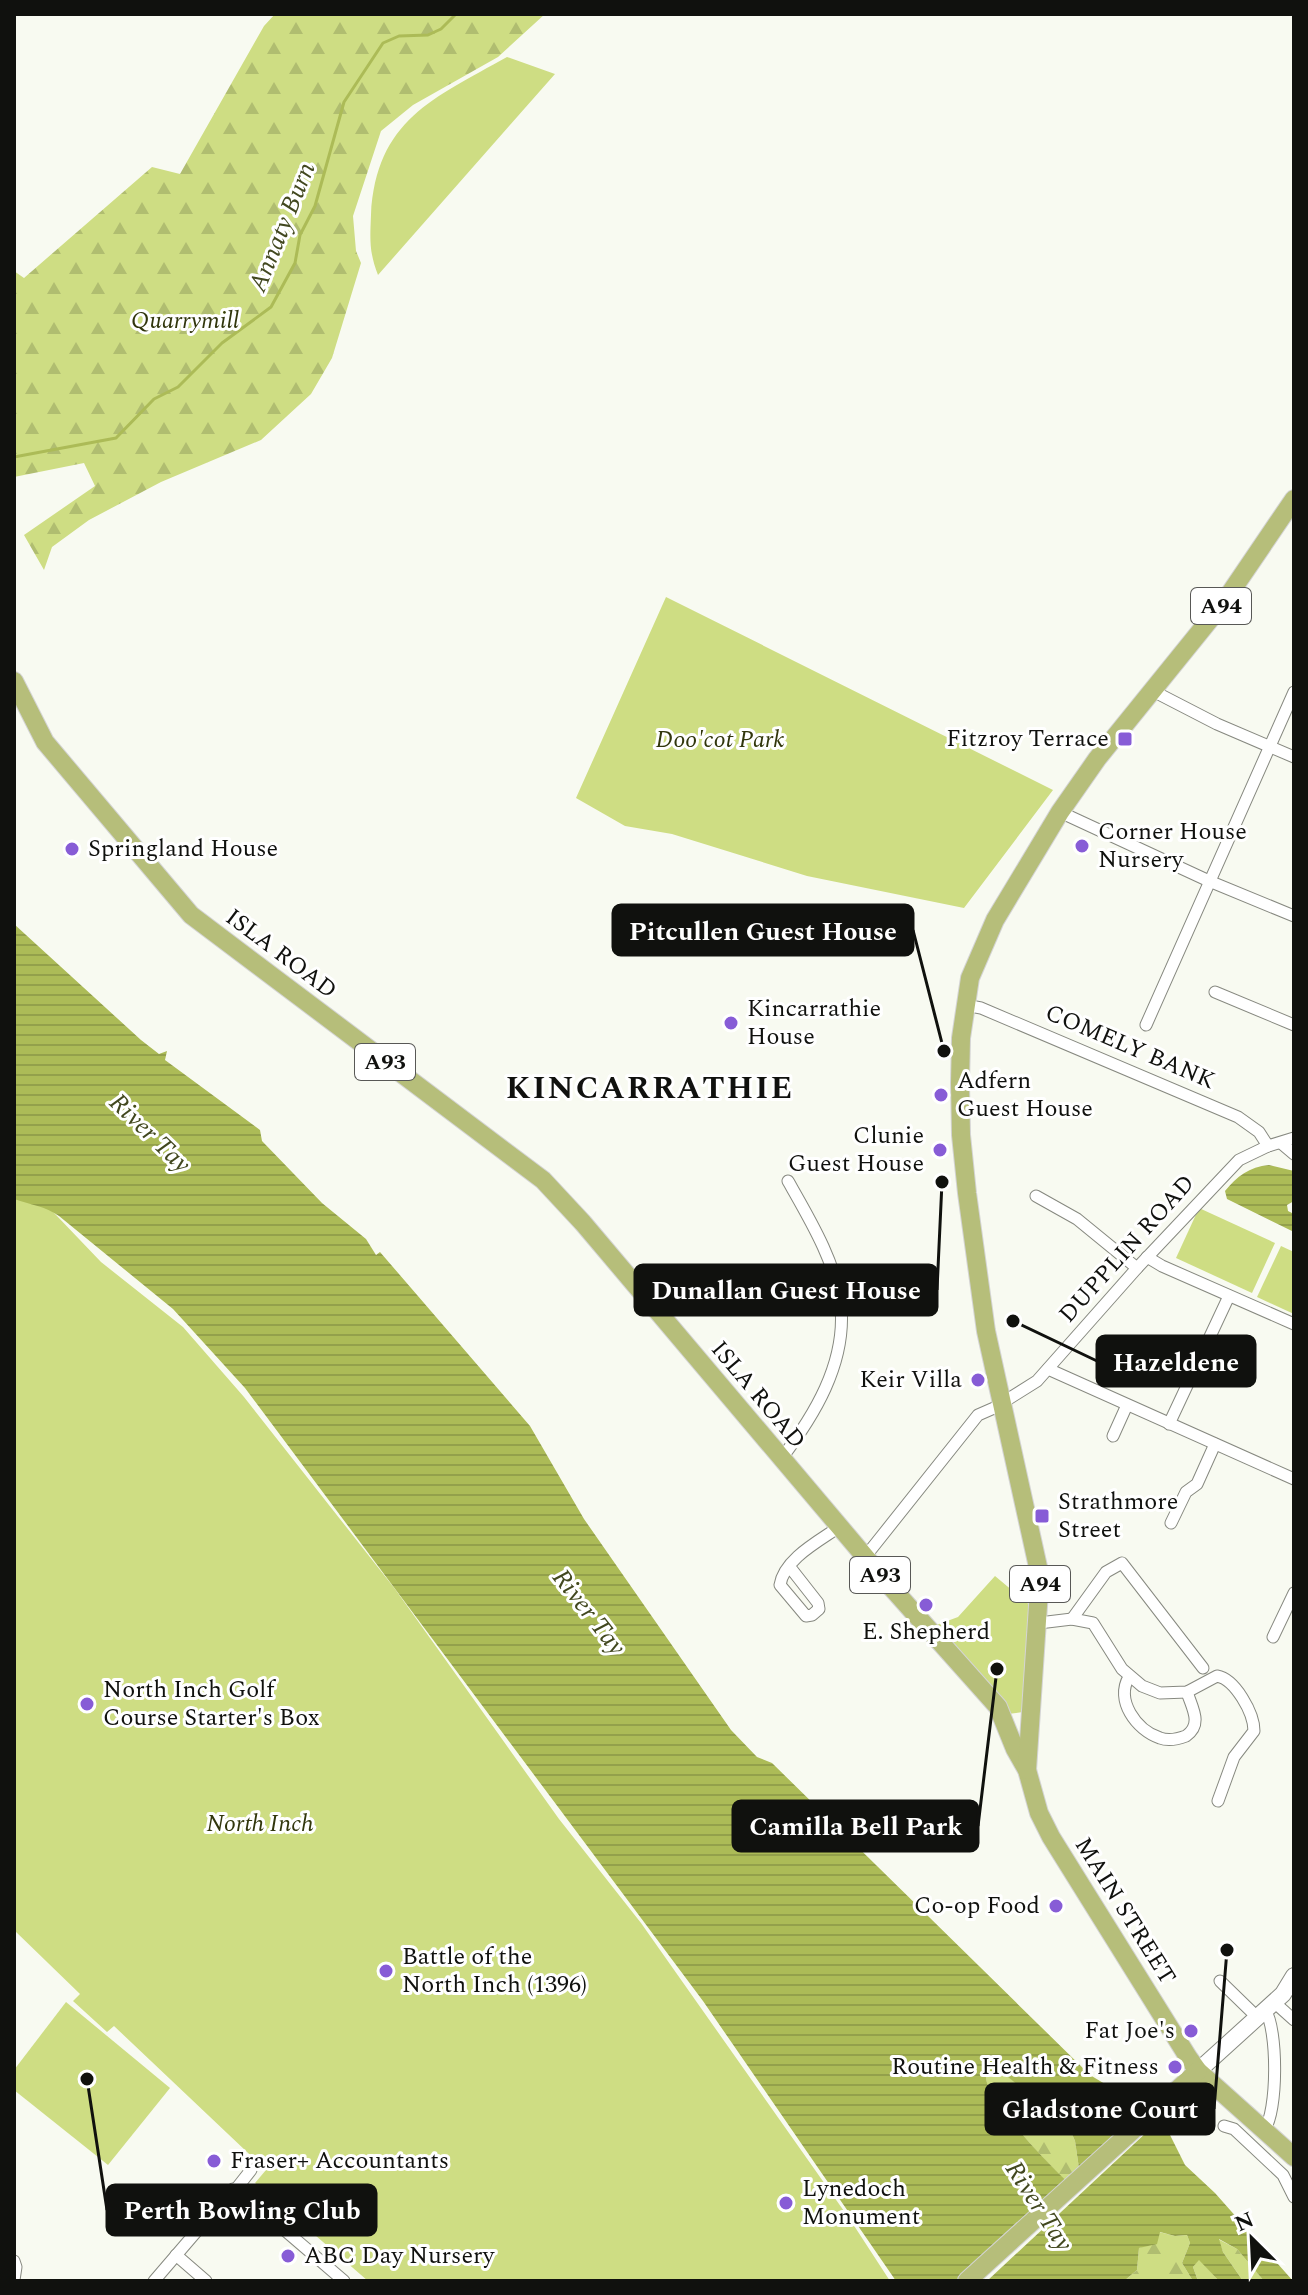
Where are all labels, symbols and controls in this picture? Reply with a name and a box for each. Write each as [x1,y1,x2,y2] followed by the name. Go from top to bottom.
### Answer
[237,156,326,299] water label: Annaty Burn
[131,303,239,339] park label: Quarrymill
[1191,588,1251,624] road number: A94
[946,721,1109,757] place label: Fitzroy Terrace
[656,722,784,758] park label: Doo'cot Park
[1116,730,1134,748] marker: Fitzroy Terrace
[1098,814,1247,878] place label: Corner House Nursery
[88,831,278,867] place label: Springland House
[1073,837,1091,855] marker: Corner House Nursery
[63,840,81,858] marker: Springland House
[217,900,345,1008] street label: ISLA ROAD
[613,905,913,955] callout: Pitcullen Guest House
[629,912,897,952] text: Pitcullen Guest House
[747,991,881,1055] place label: Kincarrathie House
[1039,995,1221,1099] street label: COMELY BANK
[722,1014,740,1032] marker: Kincarrathie House
[355,1044,415,1080] road number: A93
[957,1063,1093,1127] place label: Adfern Guest House
[506,1064,794,1113] district label: KINCARRATHIE
[100,1084,200,1183] water label: River Tay
[932,1086,950,1104] marker: Adfern Guest House
[788,1118,924,1182] place label: Clunie Guest House
[931,1141,949,1159] marker: Clunie Guest House
[1050,1167,1204,1331] street label: DUPPLIN ROAD
[635,1265,937,1315] callout: Dunallan Guest House
[651,1271,921,1311] text: Dunallan Guest House
[702,1333,814,1457] street label: ISLA ROAD
[1097,1336,1255,1386] callout: Hazeldene
[1113,1343,1239,1383] text: Hazeldene
[859,1362,962,1398] place label: Keir Villa
[969,1371,987,1389] marker: Keir Villa
[1058,1484,1178,1548] place label: Strathmore Street
[1033,1507,1051,1525] marker: Strathmore Street
[850,1557,910,1593] road number: A93
[542,1560,636,1664] water label: River Tay
[1010,1566,1070,1602] road number: A94
[917,1596,935,1614] marker: E. Shepherd
[862,1614,990,1650] place label: E. Shepherd
[103,1672,320,1736] place label: North Inch Golf Course Starter's Box
[78,1695,96,1713] marker: North Inch Golf Course Starter's Box
[733,1801,978,1851] callout: Camilla Bell Park
[206,1806,314,1842] park label: North Inch
[749,1807,963,1847] text: Camilla Bell Park
[1065,1830,1185,1992] street label: MAIN STREET
[914,1888,1040,1924] place label: Co-op Food
[1047,1897,1065,1915] marker: Co-op Food
[402,1939,587,2003] place label: Battle of the North Inch (1396)
[377,1962,395,1980] marker: Battle of the North Inch (1396)
[1085,2013,1175,2049] place label: Fat Joe's
[1182,2022,1200,2040] marker: Fat Joe's
[891,2049,1159,2085] place label: Routine Health & Fitness
[1166,2058,1184,2076] marker: Routine Health & Fitness
[986,2084,1214,2134] callout: Gladstone Court
[1002,2090,1198,2130] text: Gladstone Court
[230,2143,449,2179] place label: Fraser+ Accountants
[205,2152,223,2170] marker: Fraser+ Accountants
[995,2153,1083,2260] water label: River Tay
[802,2171,920,2235] place label: Lynedoch Monument
[107,2185,376,2235] callout: Perth Bowling Club
[123,2191,361,2231] text: Perth Bowling Club
[777,2194,795,2212] marker: Lynedoch Monument
[1212,2199,1292,2279] north arrow
[1230,2203,1259,2241] text: N
[304,2238,496,2274] place label: ABC Day Nursery
[279,2247,297,2265] marker: ABC Day Nursery

